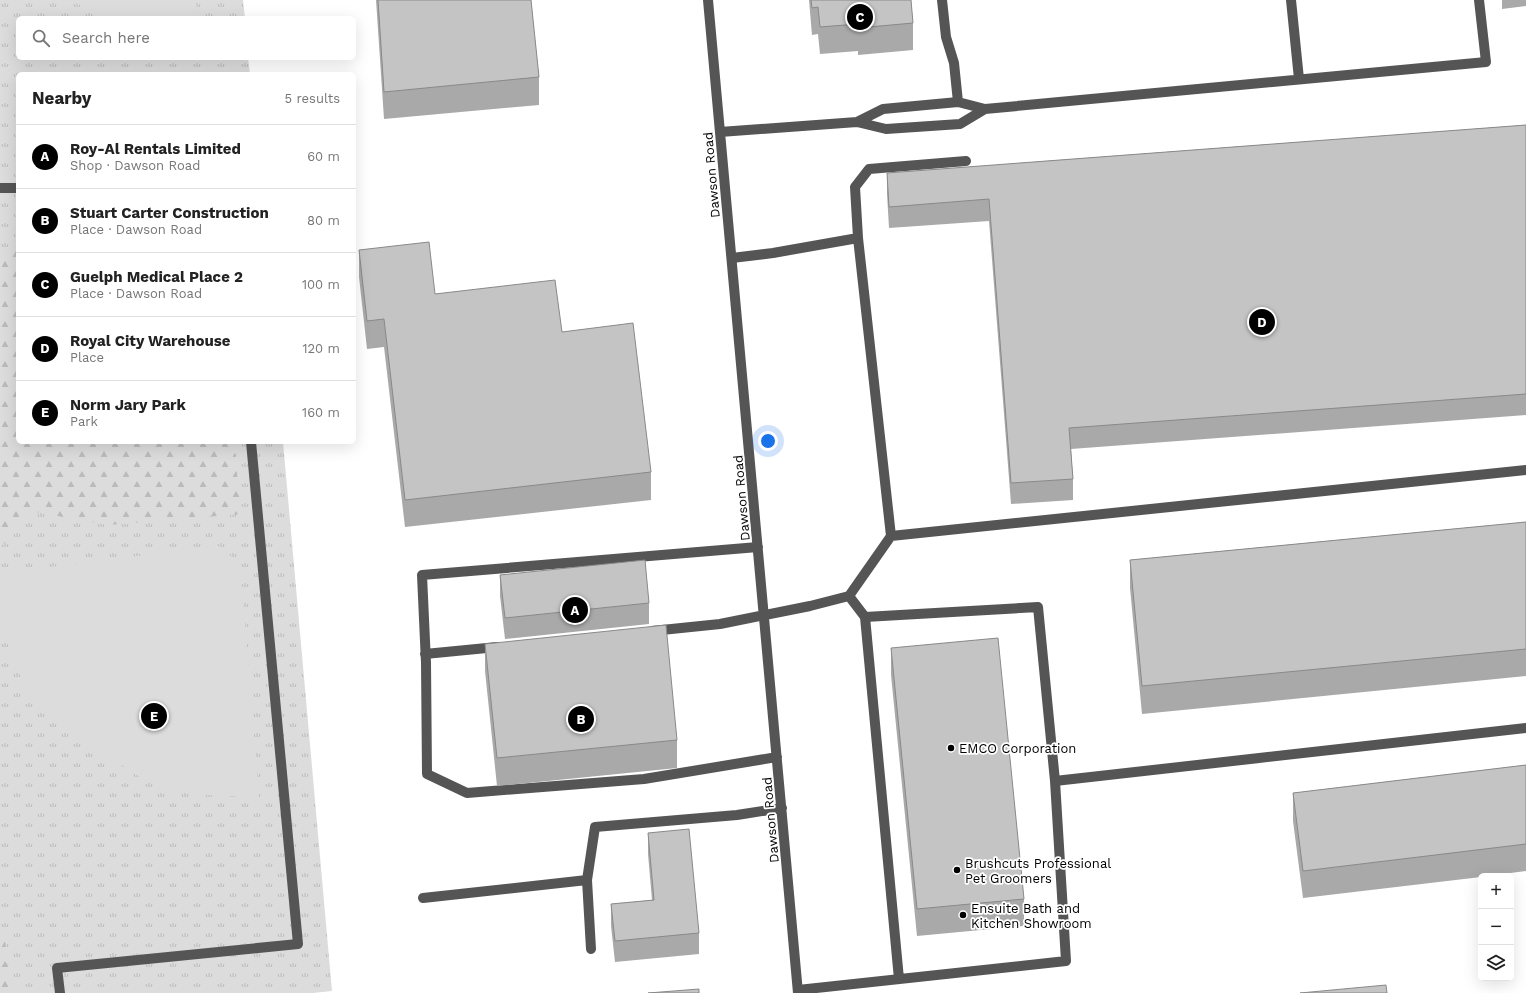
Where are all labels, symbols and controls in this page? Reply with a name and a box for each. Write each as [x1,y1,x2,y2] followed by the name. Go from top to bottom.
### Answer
[847,2,873,32] pin: C
[16,16,356,60] search box
[30,27,52,49] icon: search
[62,29,150,47] text: Search here
[32,88,91,108] text: Nearby
[285,91,340,106] text: 5 results
[700,131,723,219] street label: Dawson Road
[70,140,241,158] text: Roy-Al Rentals Limited
[41,149,49,164] text: A
[307,149,340,164] text: 60 m
[70,158,200,173] text: Shop · Dawson Road
[70,204,269,222] text: Stuart Carter Construction
[41,213,49,228] text: B
[307,213,340,228] text: 80 m
[70,222,202,237] text: Place · Dawson Road
[70,268,243,286] text: Guelph Medical Place 2
[41,277,49,292] text: C
[302,277,340,292] text: 100 m
[70,286,202,301] text: Place · Dawson Road
[1249,307,1275,337] pin: D
[70,332,230,350] text: Royal City Warehouse
[40,341,50,356] text: D
[302,341,340,356] text: 120 m
[70,350,104,365] text: Place
[70,396,186,414] text: Norm Jary Park
[41,405,49,420] text: E
[302,405,340,420] text: 160 m
[70,414,98,429] text: Park
[758,431,778,451] your location
[730,454,753,542] street label: Dawson Road
[562,595,588,625] pin: A
[141,701,167,731] pin: E
[568,704,594,734] pin: B
[959,741,1076,756] place label: EMCO Corporation
[946,743,956,753] marker: EMCO Corporation
[759,776,782,864] street label: Dawson Road
[965,856,1111,886] place label: Brushcuts Professional Pet Groomers
[952,865,962,875] marker: Brushcuts Professional Pet Groomers
[1478,873,1514,981] map controls
[1478,873,1514,909] button: +
[971,901,1092,931] place label: Ensuite Bath and Kitchen Showroom
[1478,909,1514,945] button: −
[958,910,968,920] marker: Ensuite Bath and Kitchen Showroom
[1478,945,1514,981] button: layers

